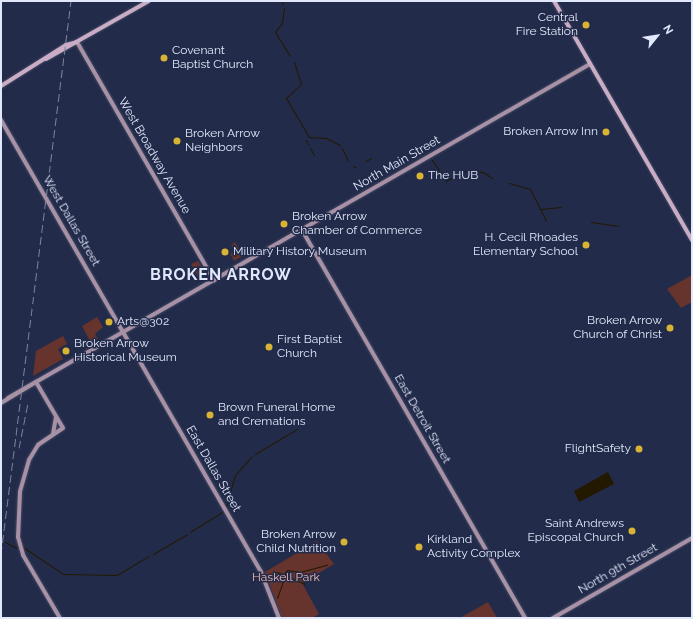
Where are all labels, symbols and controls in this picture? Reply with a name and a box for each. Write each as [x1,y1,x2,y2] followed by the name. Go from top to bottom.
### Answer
[516,11,578,39] place label: Central Fire Station
[637,16,677,56] north arrow
[581,20,591,30] marker: Central Fire Station
[660,23,676,37] text: N
[172,44,253,72] place label: Covenant Baptist Church
[159,53,169,63] marker: Covenant Baptist Church
[115,95,193,217] street label: West Broadway Avenue
[503,125,598,139] place label: Broken Arrow Inn
[185,127,260,155] place label: Broken Arrow Neighbors
[601,127,611,137] marker: Broken Arrow Inn
[351,133,443,195] street label: North Main Street
[172,136,182,146] marker: Broken Arrow Neighbors
[428,169,478,183] place label: The HUB
[415,171,425,181] marker: The HUB
[39,173,103,269] street label: West Dallas Street
[292,210,423,238] place label: Broken Arrow Chamber of Commerce
[279,219,289,229] marker: Broken Arrow Chamber of Commerce
[473,231,578,259] place label: H. Cecil Rhoades Elementary School
[581,240,591,250] marker: H. Cecil Rhoades Elementary School
[233,245,367,259] place label: Military History Museum
[220,247,230,257] marker: Military History Museum
[150,265,292,285] district label: BROKEN ARROW
[573,314,662,342] place label: Broken Arrow Church of Christ
[117,315,169,329] place label: Arts@302
[104,317,114,327] marker: Arts@302
[665,323,675,333] marker: Broken Arrow Church of Christ
[277,333,342,361] place label: First Baptist Church
[74,337,177,365] place label: Broken Arrow Historical Museum
[264,342,274,352] marker: First Baptist Church
[61,346,71,356] marker: Broken Arrow Historical Museum
[391,372,453,466] street label: East Detroit Street
[218,401,336,429] place label: Brown Funeral Home and Cremations
[205,410,215,420] marker: Brown Funeral Home and Cremations
[183,423,243,515] street label: East Dallas Street
[565,442,631,456] place label: FlightSafety
[634,444,644,454] marker: FlightSafety
[527,517,624,545] place label: Saint Andrews Episcopal Church
[627,526,637,536] marker: Saint Andrews Episcopal Church
[256,528,336,556] place label: Broken Arrow Child Nutrition
[427,533,521,561] place label: Kirkland Activity Complex
[339,537,349,547] marker: Broken Arrow Child Nutrition
[576,541,660,597] street label: North 9th Street
[414,542,424,552] marker: Kirkland Activity Complex
[252,571,320,585] park label: Haskell Park

